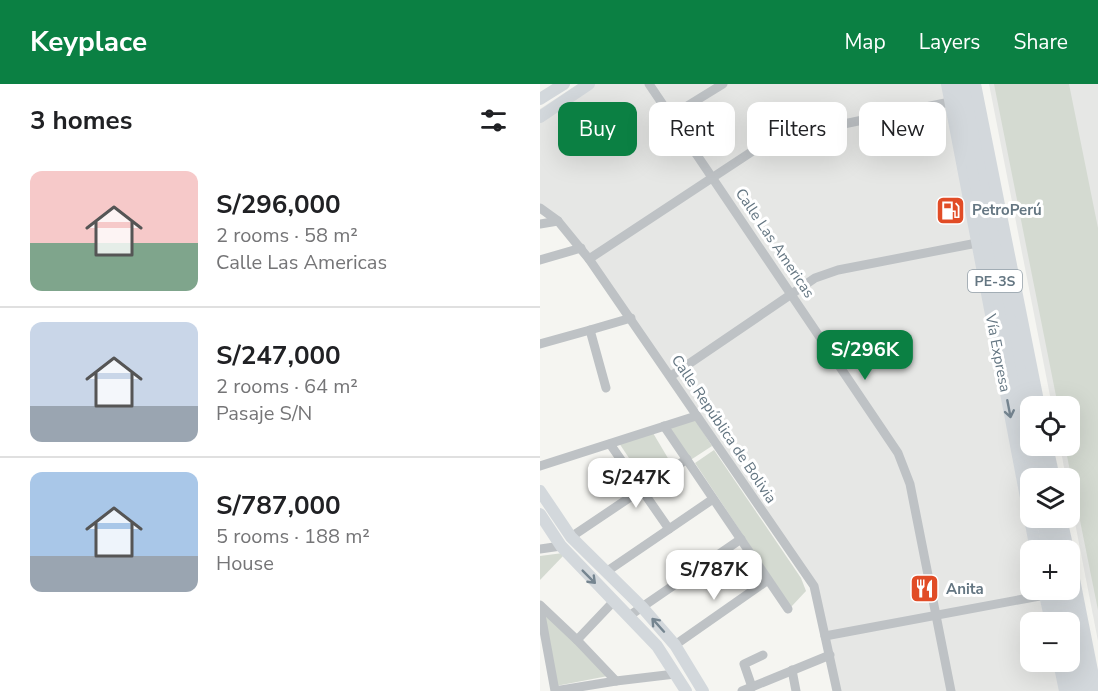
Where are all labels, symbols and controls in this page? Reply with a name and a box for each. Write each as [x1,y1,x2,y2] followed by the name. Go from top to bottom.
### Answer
[30,23,147,61] text: Keyplace
[844,28,886,56] text: Map
[919,28,980,56] text: Layers
[1013,28,1068,56] text: Share
[558,102,637,156] chip: Buy
[649,102,735,156] chip: Rent
[747,102,847,156] chip: Filters
[859,102,946,156] chip: New
[30,103,132,138] text: 3 homes
[477,104,510,137] icon: filters
[731,184,819,302] street label: Calle Las Americas
[216,187,341,222] text: S/296,000
[935,194,967,226] fuel station icon: PetroPerú
[78,195,150,267] icon: home
[972,200,1042,220] place label: PetroPerú
[216,222,358,249] text: 2 rooms · 58 m²
[216,249,387,276] text: Calle Las Americas
[968,270,1022,292] road number: PE-3S
[980,311,1015,394] street label: Vía Expresa
[816,330,914,381] pin: S/296K
[831,336,899,363] text: S/296K
[216,338,341,373] text: S/247,000
[78,346,150,418] icon: home
[667,351,781,507] street label: Calle República de Bolivia
[216,373,358,400] text: 2 rooms · 64 m²
[1020,396,1080,672] map controls
[1020,396,1080,456] button: locate
[1004,399,1015,419] one-way arrow
[216,400,312,427] text: Pasaje S/N
[587,458,685,509] pin: S/247K
[602,464,670,491] text: S/247K
[1020,468,1080,528] button: layers
[216,488,341,523] text: S/787,000
[78,496,150,568] icon: home
[216,523,370,550] text: 5 rooms · 188 m²
[1020,540,1080,600] button: +
[216,550,274,577] text: House
[665,550,763,601] pin: S/787K
[680,556,748,583] text: S/787K
[582,569,596,584] one-way arrow
[909,573,941,605] restaurant icon: Anita
[946,579,984,599] place label: Anita
[1020,612,1080,672] button: −
[651,618,665,633] one-way arrow

